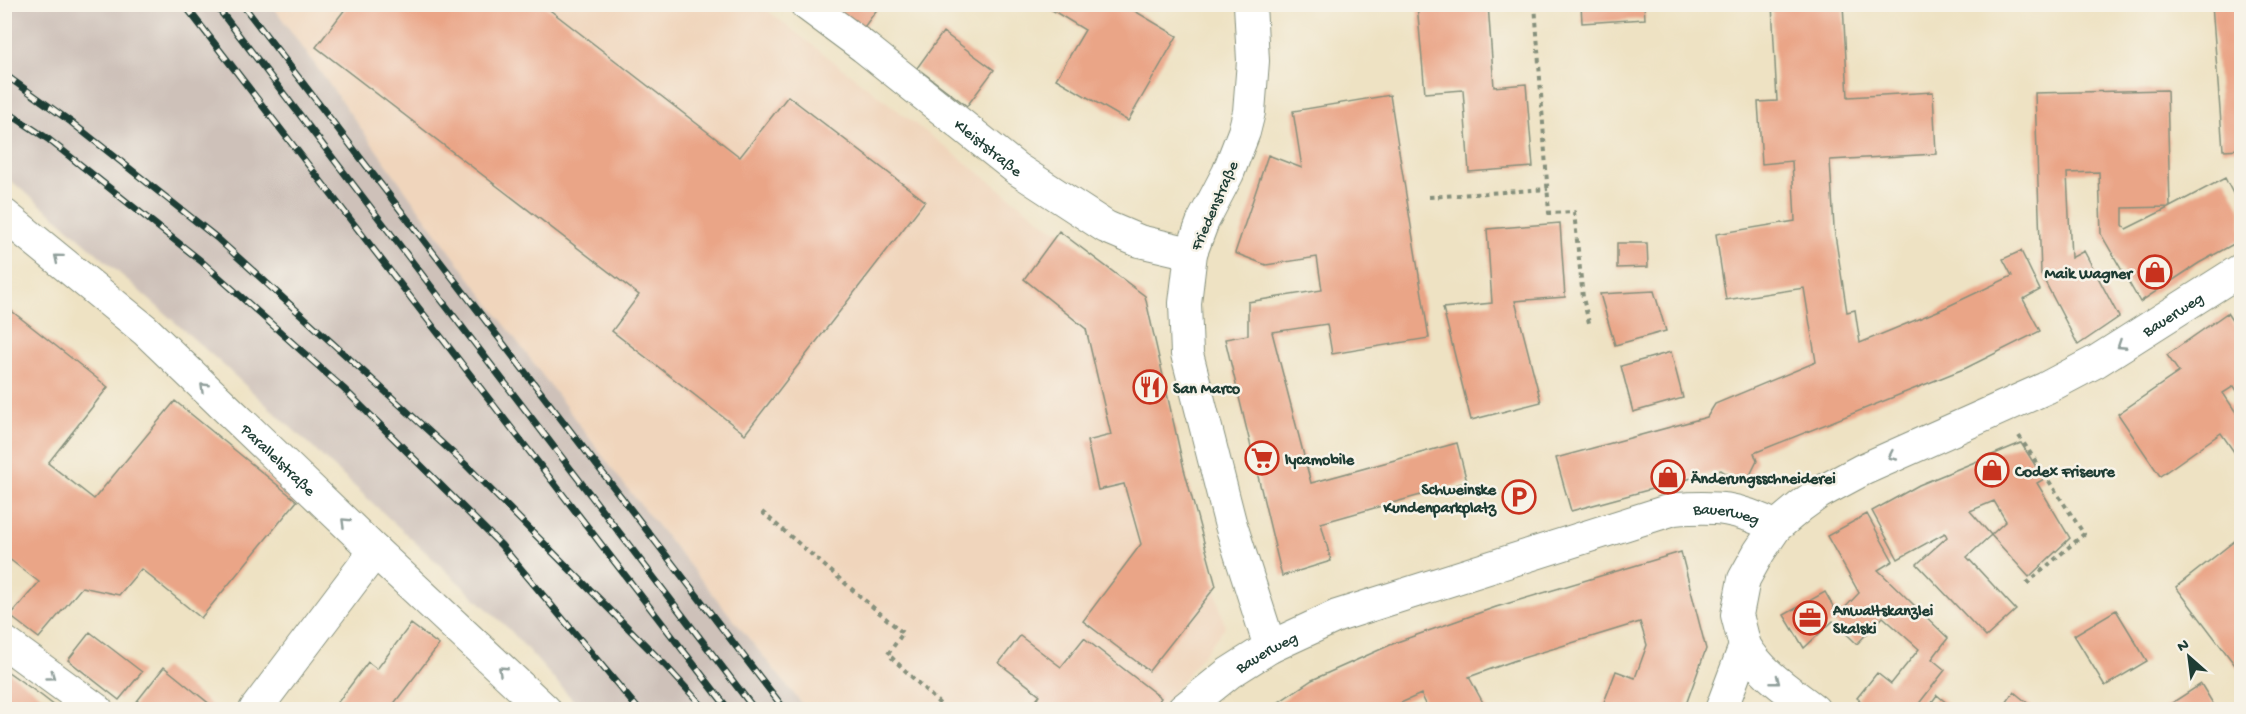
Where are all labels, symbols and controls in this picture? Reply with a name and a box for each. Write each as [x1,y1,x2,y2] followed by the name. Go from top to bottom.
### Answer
[949,117,1025,183] street label: Kleiststraße
[1188,158,1245,255] street label: Friedenstraße
[54,254,65,265] one-way arrow
[2137,254,2173,290] shop icon: Maik Wagner
[2045,266,2134,285] place label: Maik Wagner
[2139,290,2208,343] street label: Bauerweg
[2117,338,2128,349] one-way arrow
[1132,369,1168,405] restaurant icon: San Marco
[1173,381,1241,400] place label: San Marco
[201,383,212,394] one-way arrow
[235,421,318,502] street label: Parallelstraße
[1244,440,1280,476] supermarket icon: lycamobile
[1887,449,1898,461] one-way arrow
[1284,452,1355,471] place label: lycamobile
[1974,452,2010,488] shop icon: Codex Friseure
[1650,459,1686,495] shop icon: Änderungsschneiderei
[2014,464,2115,483] place label: Codex Friseure
[1690,471,1836,490] place label: Änderungsschneiderei
[1501,479,1537,515] parking icon: Schweinske Kundenparkplatz
[1382,482,1497,519] place label: Schweinske Kundenparkplatz
[1692,502,1762,531] street label: Bauerweg
[341,518,351,529] one-way arrow
[1792,600,1828,636] office icon: Anwaltskanzlei Skalski
[1832,603,1934,640] place label: Anwaltskanzlei Skalski
[2159,627,2219,687] north arrow
[1232,630,1301,680] street label: Bauerweg
[2175,636,2193,658] text: N
[499,666,510,677] one-way arrow
[44,669,55,680] one-way arrow
[1769,674,1780,685] one-way arrow

